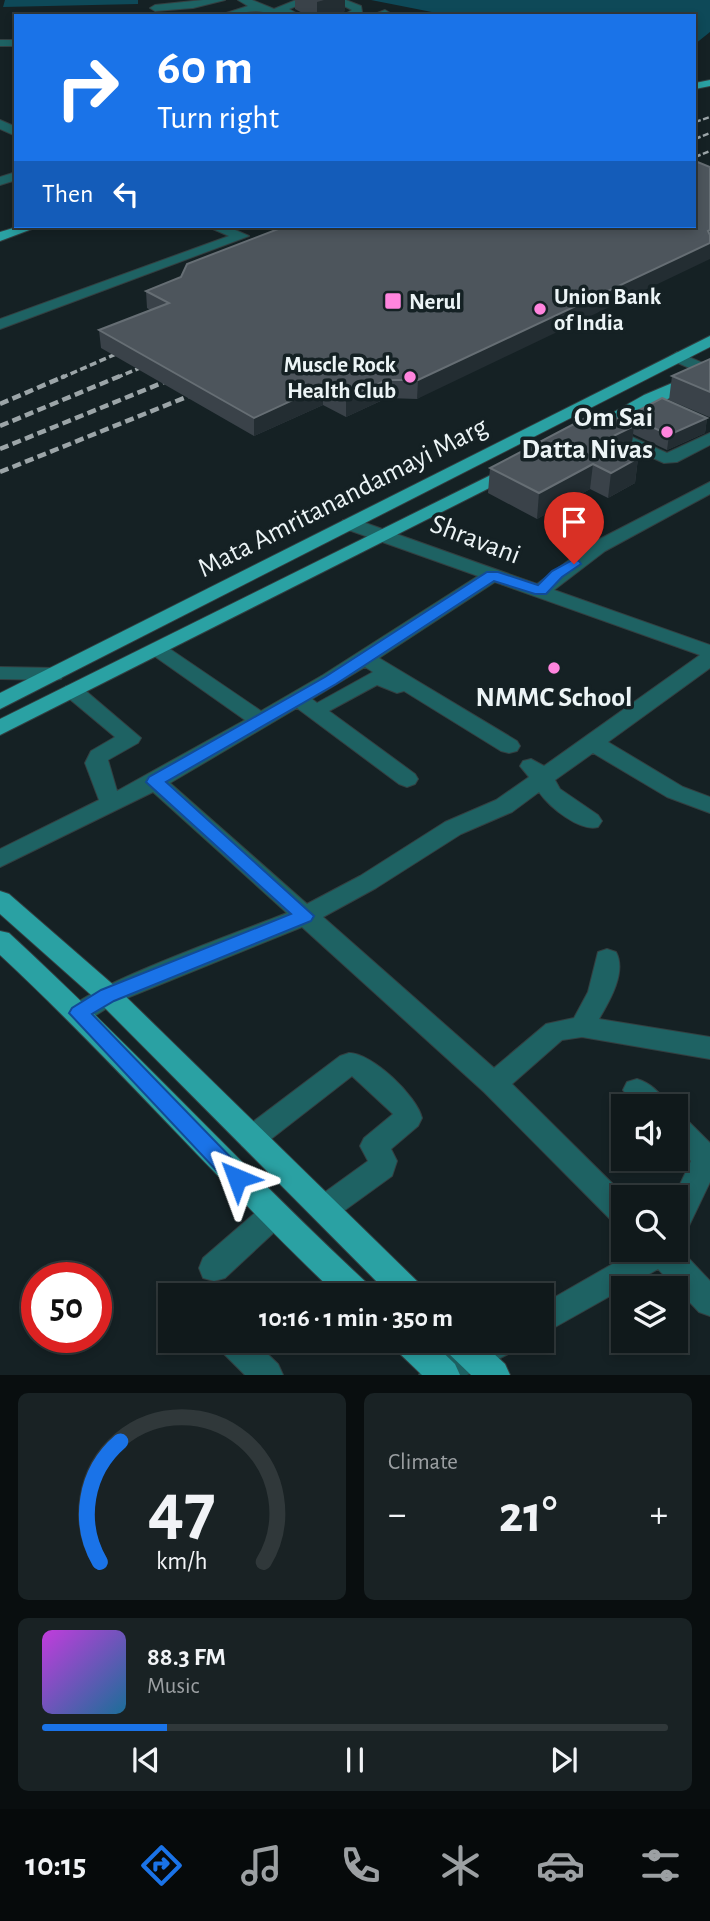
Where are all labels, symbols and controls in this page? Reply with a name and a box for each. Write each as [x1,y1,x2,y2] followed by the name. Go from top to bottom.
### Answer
[42,42,133,133] icon: right
[157,44,253,93] text: 60 m
[157,102,279,134] text: Turn right
[107,175,145,213] icon: left
[42,181,93,207] text: Then
[554,286,662,335] place label: Union Bank of India
[383,291,403,311] marker: Nerul
[409,291,462,314] place label: Nerul
[532,301,548,317] marker: Union Bank of India
[284,354,397,403] place label: Muscle Rock Health Club
[402,369,418,385] marker: Muscle Rock Health Club
[522,404,653,464] place label: Om Sai Datta Nivas
[194,412,493,583] street label: Mata Amritanandamayi Marg
[659,424,675,440] marker: Om Sai Datta Nivas
[544,492,604,564] pin
[555,503,593,541] icon: arrive
[426,510,524,570] street label: Shravani
[546,660,562,676] marker: NMMC School
[476,684,632,712] place label: NMMC School
[611,1094,688,1353] map controls
[611,1094,688,1171] button: sound
[200,1141,274,1215] position arrow
[611,1185,688,1262] button: search
[21,1262,112,1353] speed limit sign: 50
[611,1276,688,1353] button: layers
[259,1305,453,1331] text: 10:16 · 1 min · 350 m
[388,1451,458,1474] text: Climate
[148,1475,216,1548] text: 47
[499,1489,557,1541] text: 21°
[388,1496,406,1534] text: −
[650,1496,668,1534] text: +
[156,1549,208,1574] text: km/h
[147,1644,226,1670] text: 88.3 FM
[147,1675,199,1698] text: Music
[127,1741,165,1779] icon: previous
[336,1741,374,1779] icon: pause
[545,1741,583,1779] icon: next
[137,1841,186,1890] icon: directions
[237,1841,286,1890] icon: music
[336,1841,385,1890] icon: phone
[436,1841,485,1890] icon: climate
[536,1841,585,1890] icon: car
[636,1841,685,1890] icon: filters
[25,1849,86,1881] text: 10:15

